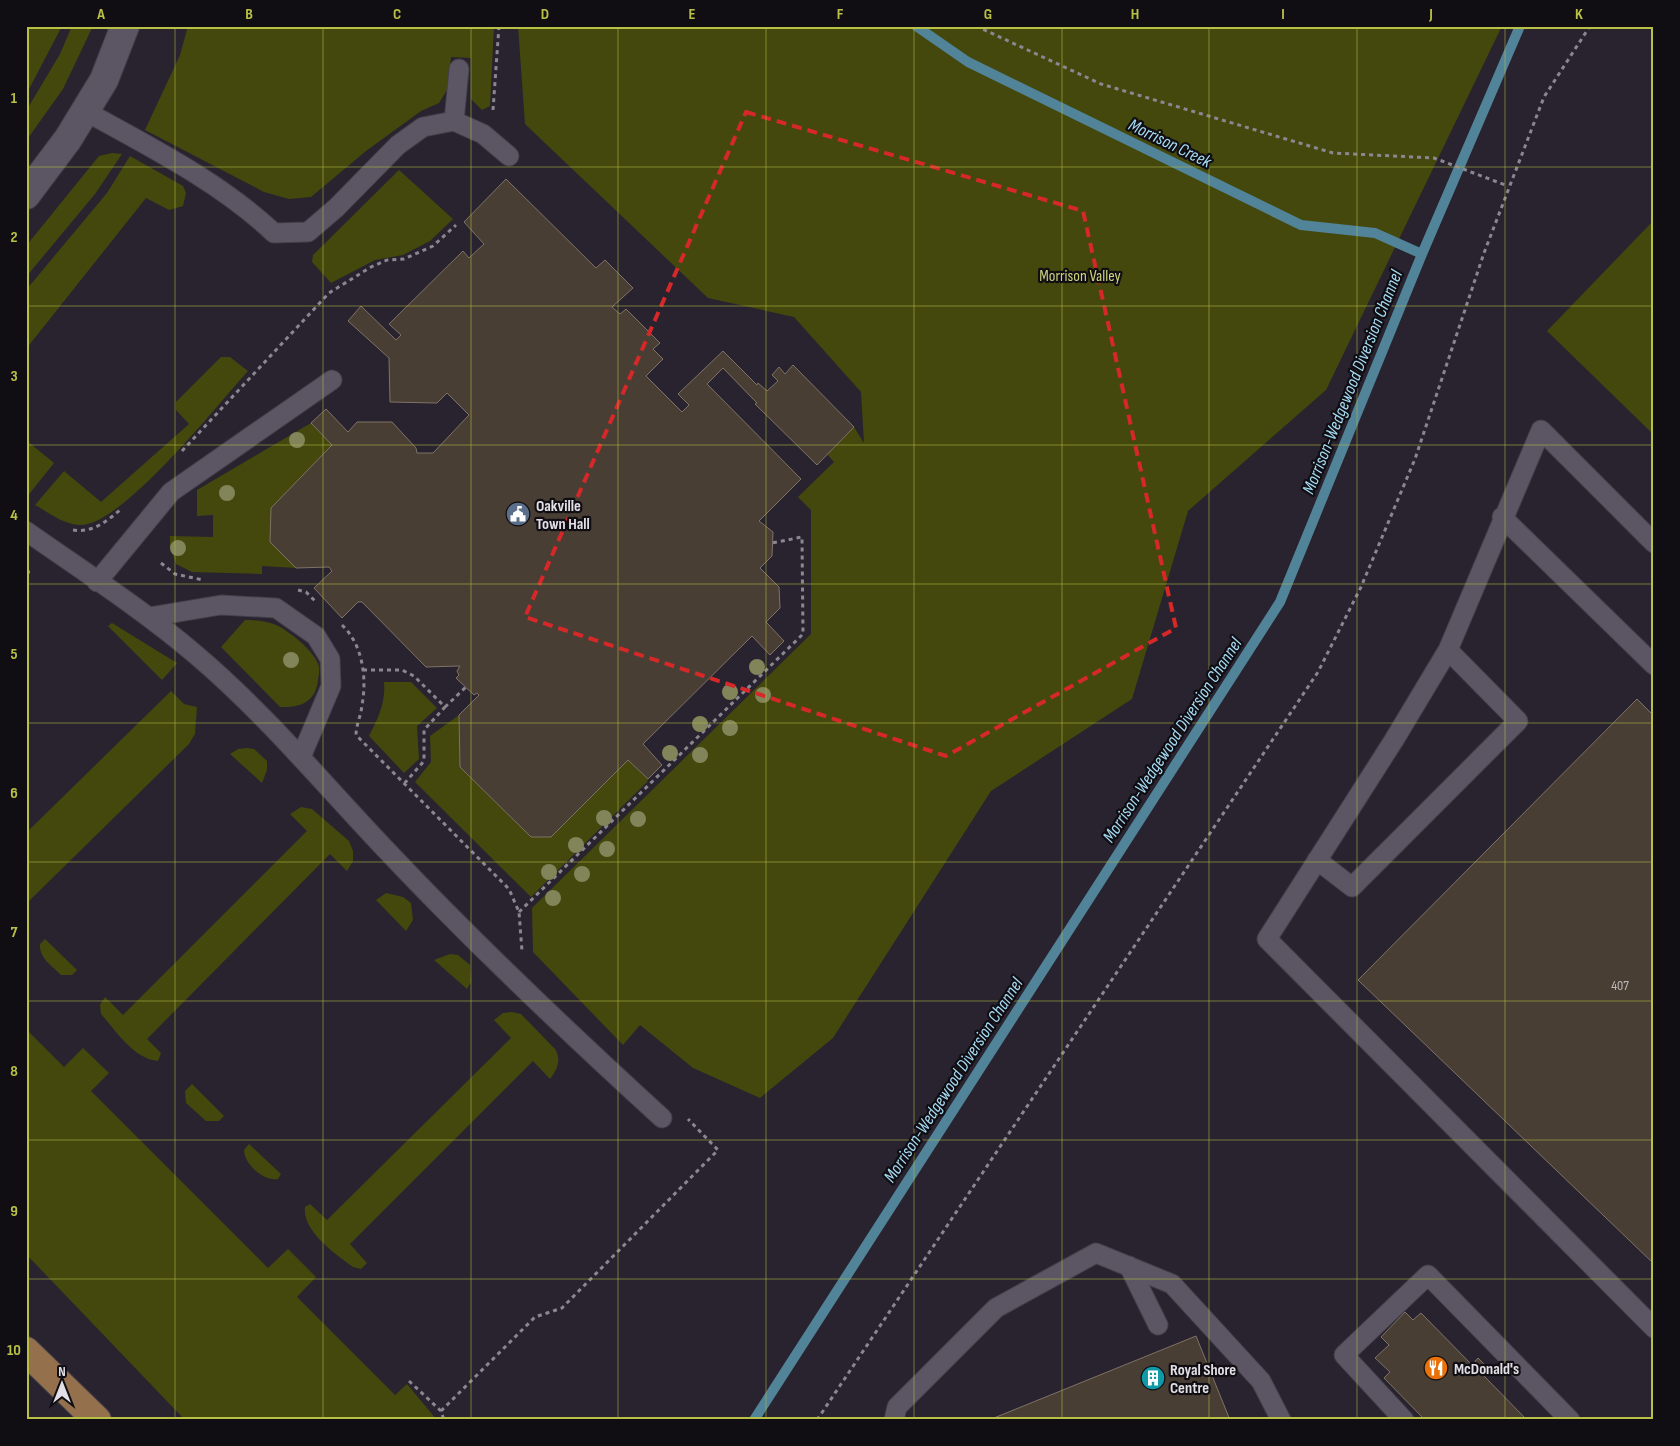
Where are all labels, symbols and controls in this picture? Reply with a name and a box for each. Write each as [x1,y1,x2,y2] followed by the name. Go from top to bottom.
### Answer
[96,5,105,24] text: A
[245,5,253,24] text: B
[393,5,401,24] text: C
[541,5,549,24] text: D
[689,5,696,24] text: E
[837,5,844,24] text: F
[984,5,992,24] text: G
[1131,5,1139,24] text: H
[1281,5,1285,24] text: I
[1428,5,1433,24] text: J
[1575,5,1583,24] text: K
[11,89,18,108] text: 1
[1125,114,1216,173] water label: Morrison Creek
[10,228,18,247] text: 2
[1039,267,1121,286] park label: Morrison Valley
[1298,267,1407,497] water label: Morrison-Wedgewood Diversion Channel
[10,367,18,386] text: 3
[536,497,590,534] place label: Oakville Town Hall
[505,501,531,527] public building icon: Oakville Town Hall
[10,506,18,525] text: 4
[1098,634,1247,846] water label: Morrison-Wedgewood Diversion Channel
[10,645,18,664] text: 5
[10,784,18,803] text: 6
[11,923,18,942] text: 7
[879,974,1028,1186] water label: Morrison-Wedgewood Diversion Channel
[1611,977,1629,994] house number: 407
[10,1062,18,1081] text: 8
[10,1202,18,1221] text: 9
[7,1341,21,1360] text: 10
[1423,1355,1449,1381] restaurant icon: McDonald's
[38,1358,88,1408] north arrow
[1454,1360,1519,1379] place label: McDonald's
[1170,1361,1236,1398] place label: Royal Shore Centre
[58,1363,66,1380] text: N
[1140,1365,1166,1391] building icon: Royal Shore Centre

